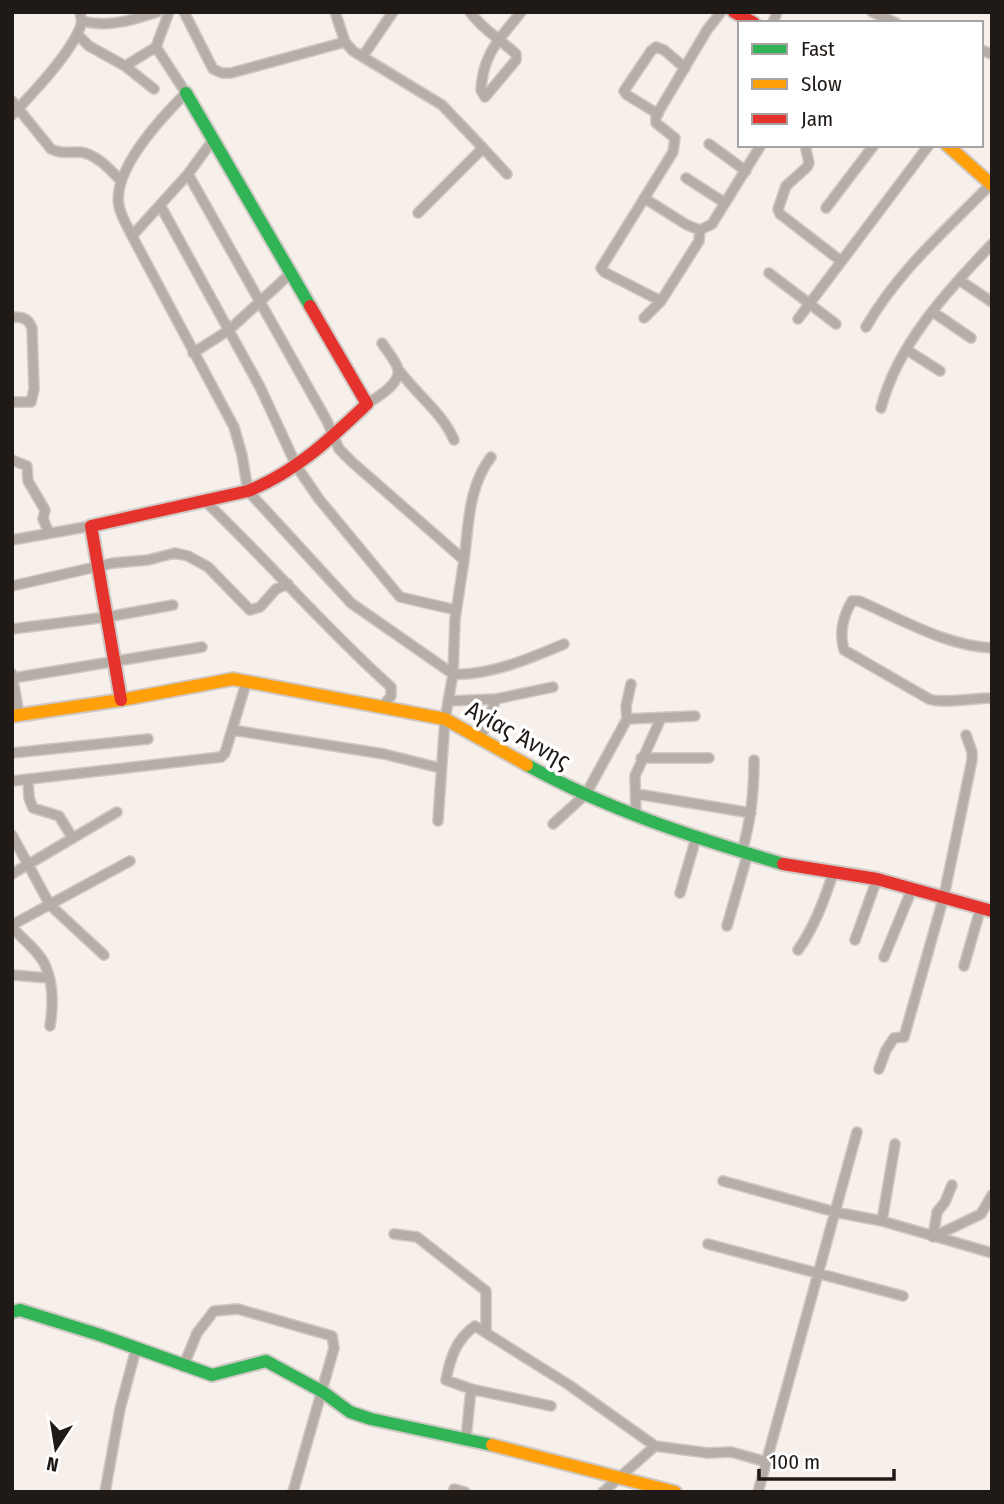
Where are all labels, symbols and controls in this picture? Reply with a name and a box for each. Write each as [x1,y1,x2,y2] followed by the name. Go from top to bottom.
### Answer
[738,21,983,147] legend
[801,36,835,62] text: Fast
[801,71,842,97] text: Slow
[801,106,833,132] text: Jam
[461,695,575,775] street label: Αγίας Άννης
[21,1413,91,1483] north arrow
[759,1438,894,1482] scale bar
[769,1449,820,1475] text: 100 m
[45,1452,61,1477] text: N

